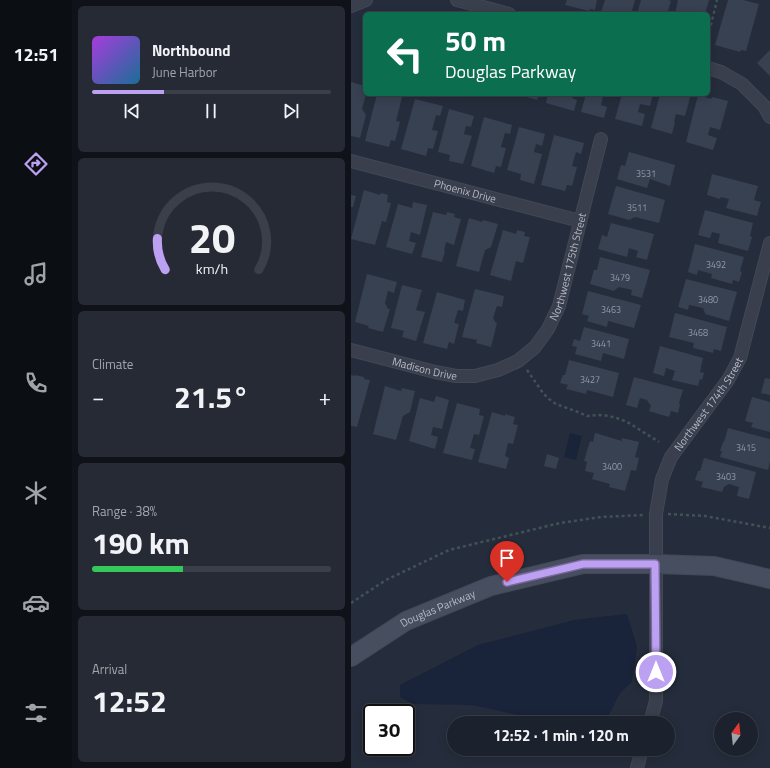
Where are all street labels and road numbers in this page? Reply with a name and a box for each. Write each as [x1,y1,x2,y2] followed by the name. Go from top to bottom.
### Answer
[432,175,498,207] street label: Phoenix Drive
[545,211,590,323] street label: Northwest 175th Street
[390,353,459,384] street label: Madison Drive
[670,354,747,454] street label: Northwest 174th Street
[397,585,478,631] street label: Douglas Parkway

